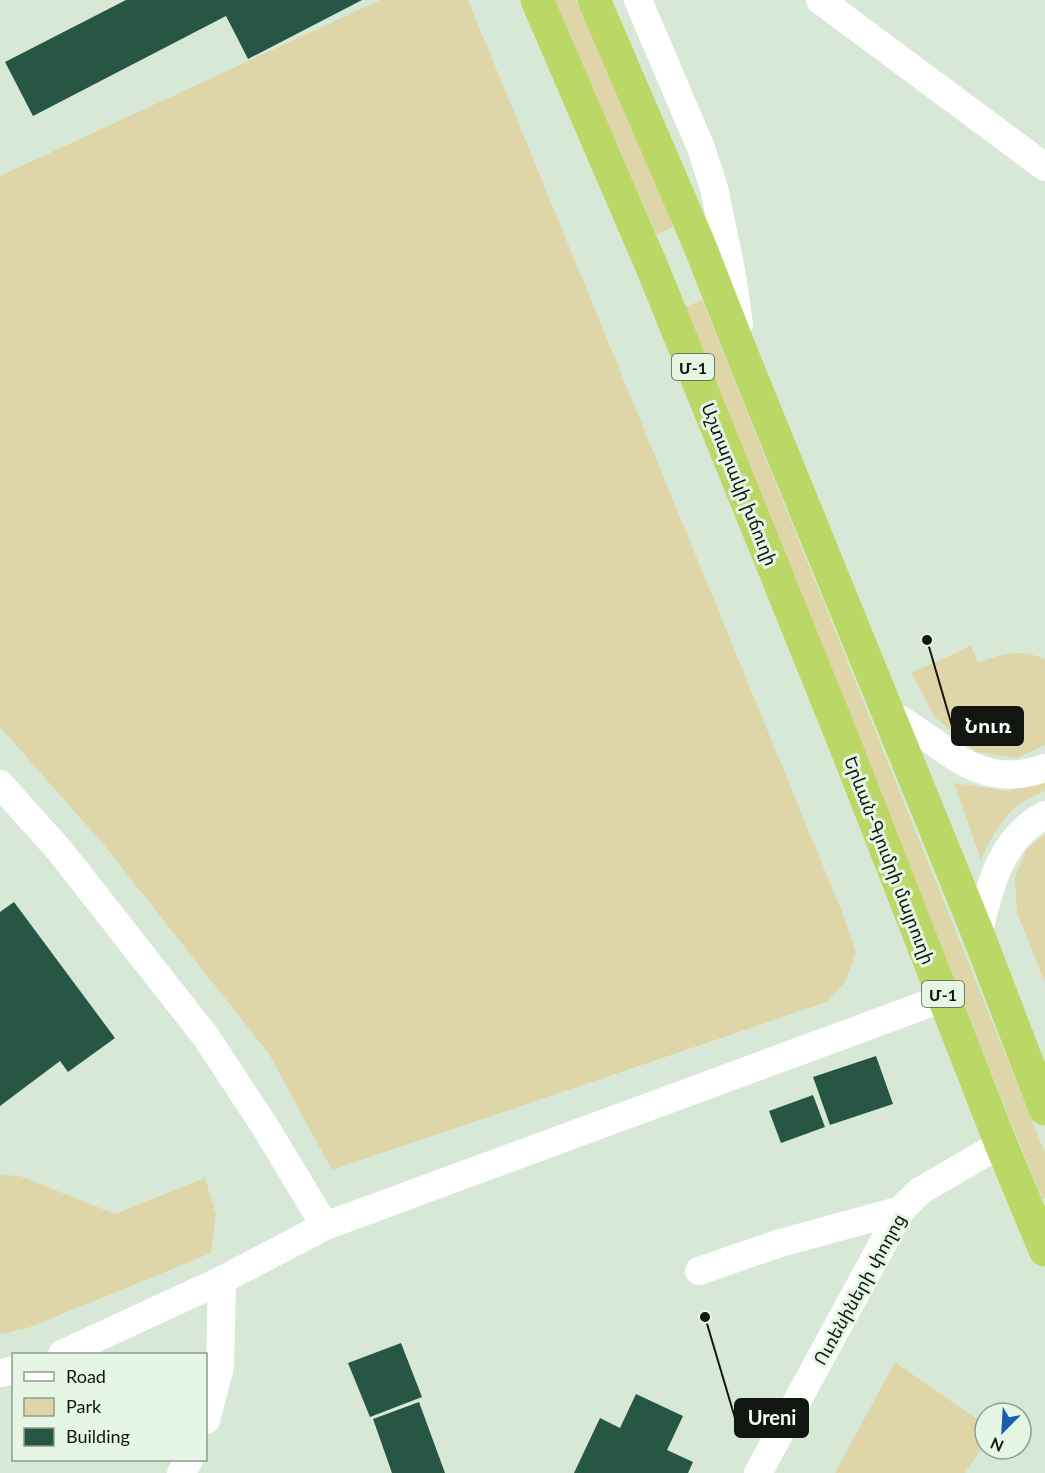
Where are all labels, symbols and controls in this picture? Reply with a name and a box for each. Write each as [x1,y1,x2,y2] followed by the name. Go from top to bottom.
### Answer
[672,354,714,380] road number: Մ-1
[697,399,783,569] street label: Աշտարակի խճուղի
[952,707,1023,745] callout: Նուռ
[964,713,1012,737] text: Նուռ
[840,753,940,967] street label: Երևան-Գյումրի մայրուղի
[922,981,964,1007] road number: Մ-1
[808,1210,910,1368] street label: Ուռենիների փողոց
[12,1353,207,1461] legend
[66,1365,106,1387] text: Road
[66,1395,102,1417] text: Park
[735,1399,808,1437] callout: Ureni
[973,1401,1033,1461] north arrow
[748,1405,796,1429] text: Ureni
[66,1425,130,1447] text: Building
[987,1434,1006,1456] text: N

